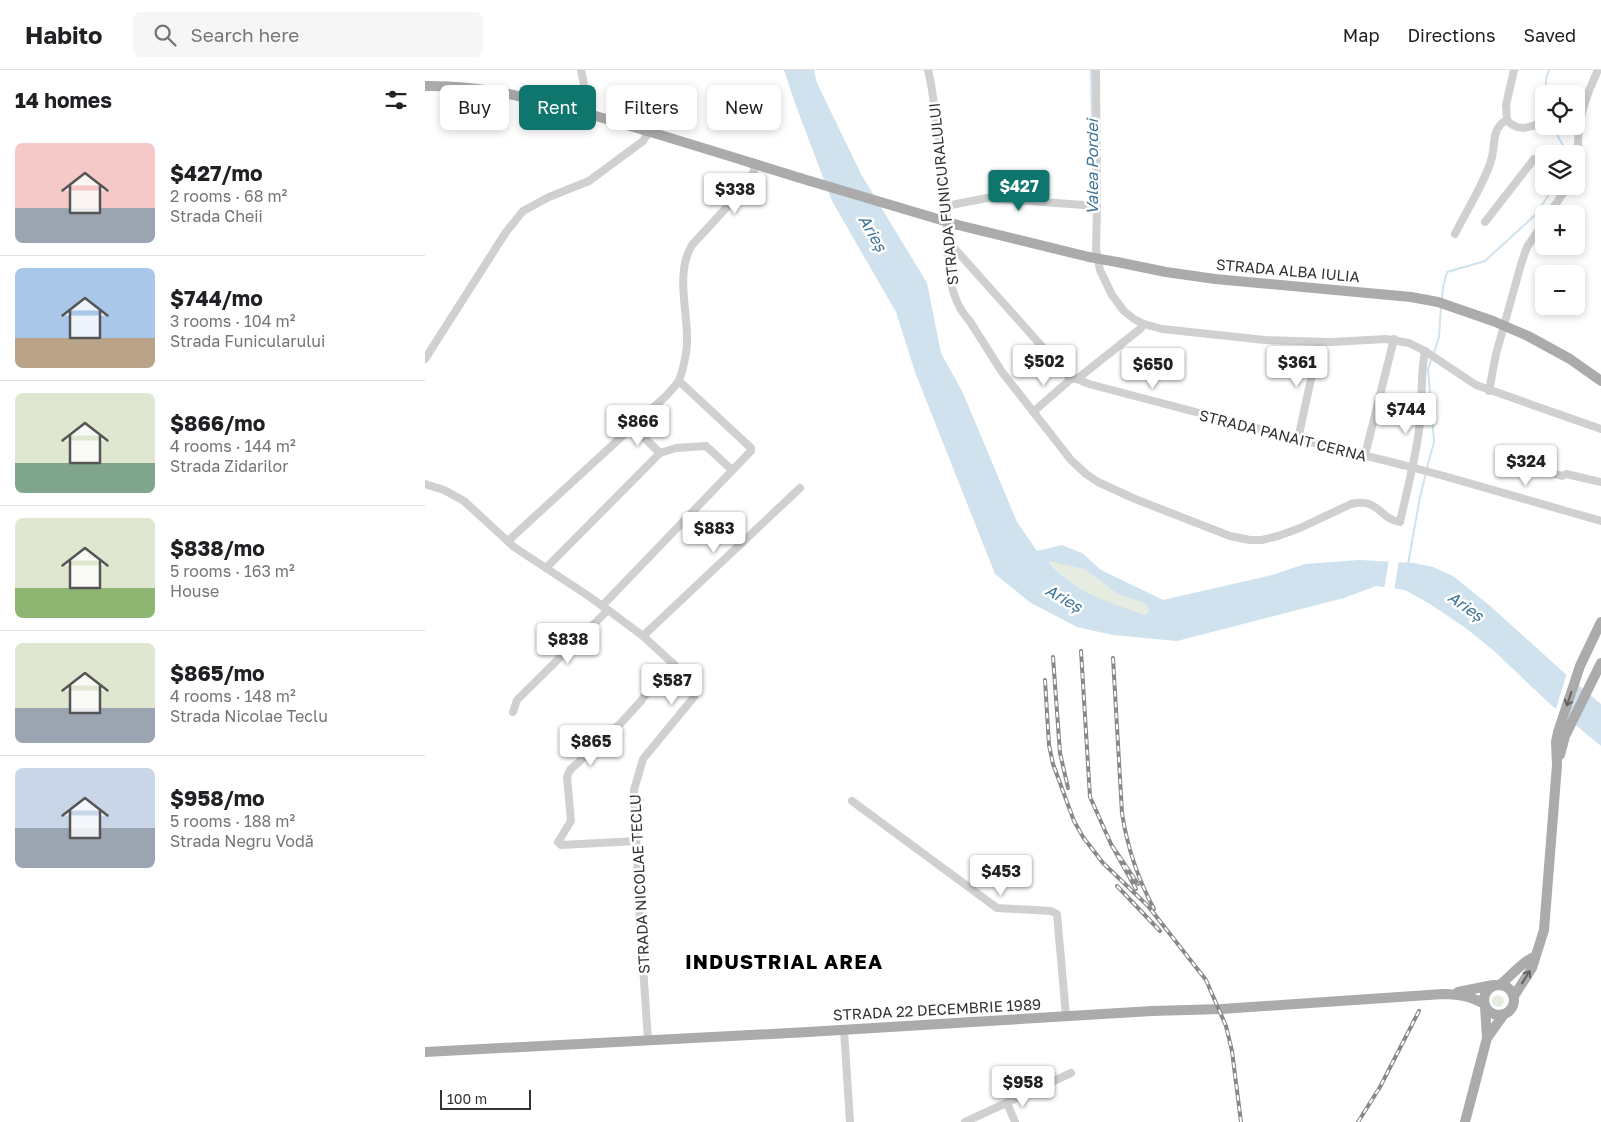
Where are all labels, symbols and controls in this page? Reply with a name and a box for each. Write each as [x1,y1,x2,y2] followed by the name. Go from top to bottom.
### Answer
[133,12,483,57] search box
[25,20,103,49] text: Habito
[151,21,179,49] icon: search
[191,23,299,46] text: Search here
[1343,24,1379,46] text: Map
[1407,24,1495,46] text: Directions
[1523,24,1576,46] text: Saved
[440,85,509,130] chip: Buy
[519,85,596,130] chip: Rent
[606,85,697,130] chip: Filters
[707,85,781,130] chip: New
[1535,85,1585,315] map controls
[1535,85,1585,135] button: locate
[382,86,410,114] icon: filters
[15,87,112,113] text: 14 homes
[924,102,962,286] street label: STRADA FUNICURALULUI
[1082,118,1102,215] water label: Valea Pordei
[1535,145,1585,195] button: layers
[170,160,263,186] text: $427/mo
[55,163,115,223] icon: home
[989,170,1049,212] pin: $427
[705,172,765,215] pin: $338
[999,176,1039,196] text: $427
[715,179,755,199] text: $338
[170,186,287,206] text: 2 rooms · 68 m²
[1535,205,1585,255] button: +
[170,206,263,226] text: Strada Cheii
[855,211,892,256] water label: Arieș
[1215,255,1361,285] street label: STRADA ALBA IULIA
[1535,265,1585,315] button: −
[170,285,263,311] text: $744/mo
[55,288,115,348] icon: home
[170,311,295,331] text: 3 rooms · 104 m²
[170,331,325,351] text: Strada Funicularului
[1014,344,1074,387] pin: $502
[1267,346,1327,388] pin: $361
[1123,348,1183,390] pin: $650
[1024,351,1064,371] text: $502
[1278,352,1316,372] text: $361
[1132,354,1174,374] text: $650
[1376,392,1436,435] pin: $744
[1386,399,1426,419] text: $744
[608,404,668,447] pin: $866
[1197,405,1369,465] street label: STRADA PANAIT CERNA
[170,410,265,436] text: $866/mo
[617,411,659,431] text: $866
[55,413,115,473] icon: home
[170,436,296,456] text: 4 rooms · 144 m²
[1496,444,1556,487] pin: $324
[1506,451,1546,471] text: $324
[170,456,288,476] text: Strada Zidarilor
[684,512,744,554] pin: $883
[694,518,734,538] text: $883
[170,535,265,561] text: $838/mo
[55,538,115,598] icon: home
[170,561,295,581] text: 5 rooms · 163 m²
[1042,580,1087,617] water label: Arieș
[170,581,219,601] text: House
[1444,587,1489,626] water label: Arieș
[538,622,598,665] pin: $838
[548,629,588,649] text: $838
[170,660,265,686] text: $865/mo
[55,663,115,723] icon: home
[642,664,702,706] pin: $587
[652,670,692,690] text: $587
[170,686,296,706] text: 4 rooms · 148 m²
[1563,691,1573,707] one-way arrow
[170,706,328,726] text: Strada Nicolae Teclu
[561,724,621,767] pin: $865
[571,731,611,751] text: $865
[170,785,265,811] text: $958/mo
[55,788,115,848] icon: home
[625,794,653,974] street label: STRADA NICOLAE TECLU
[170,811,295,831] text: 5 rooms · 188 m²
[170,831,314,851] text: Strada Negru Vodă
[971,854,1031,897] pin: $453
[981,861,1021,881] text: $453
[685,949,883,973] district label: INDUSTRIAL AREA
[1521,971,1531,985] one-way arrow
[832,995,1042,1023] street label: STRADA 22 DECEMBRIE 1989
[993,1066,1053,1108] pin: $958
[1003,1072,1043,1092] text: $958
[440,1087,531,1110] scale bar
[447,1090,487,1107] text: 100 m

